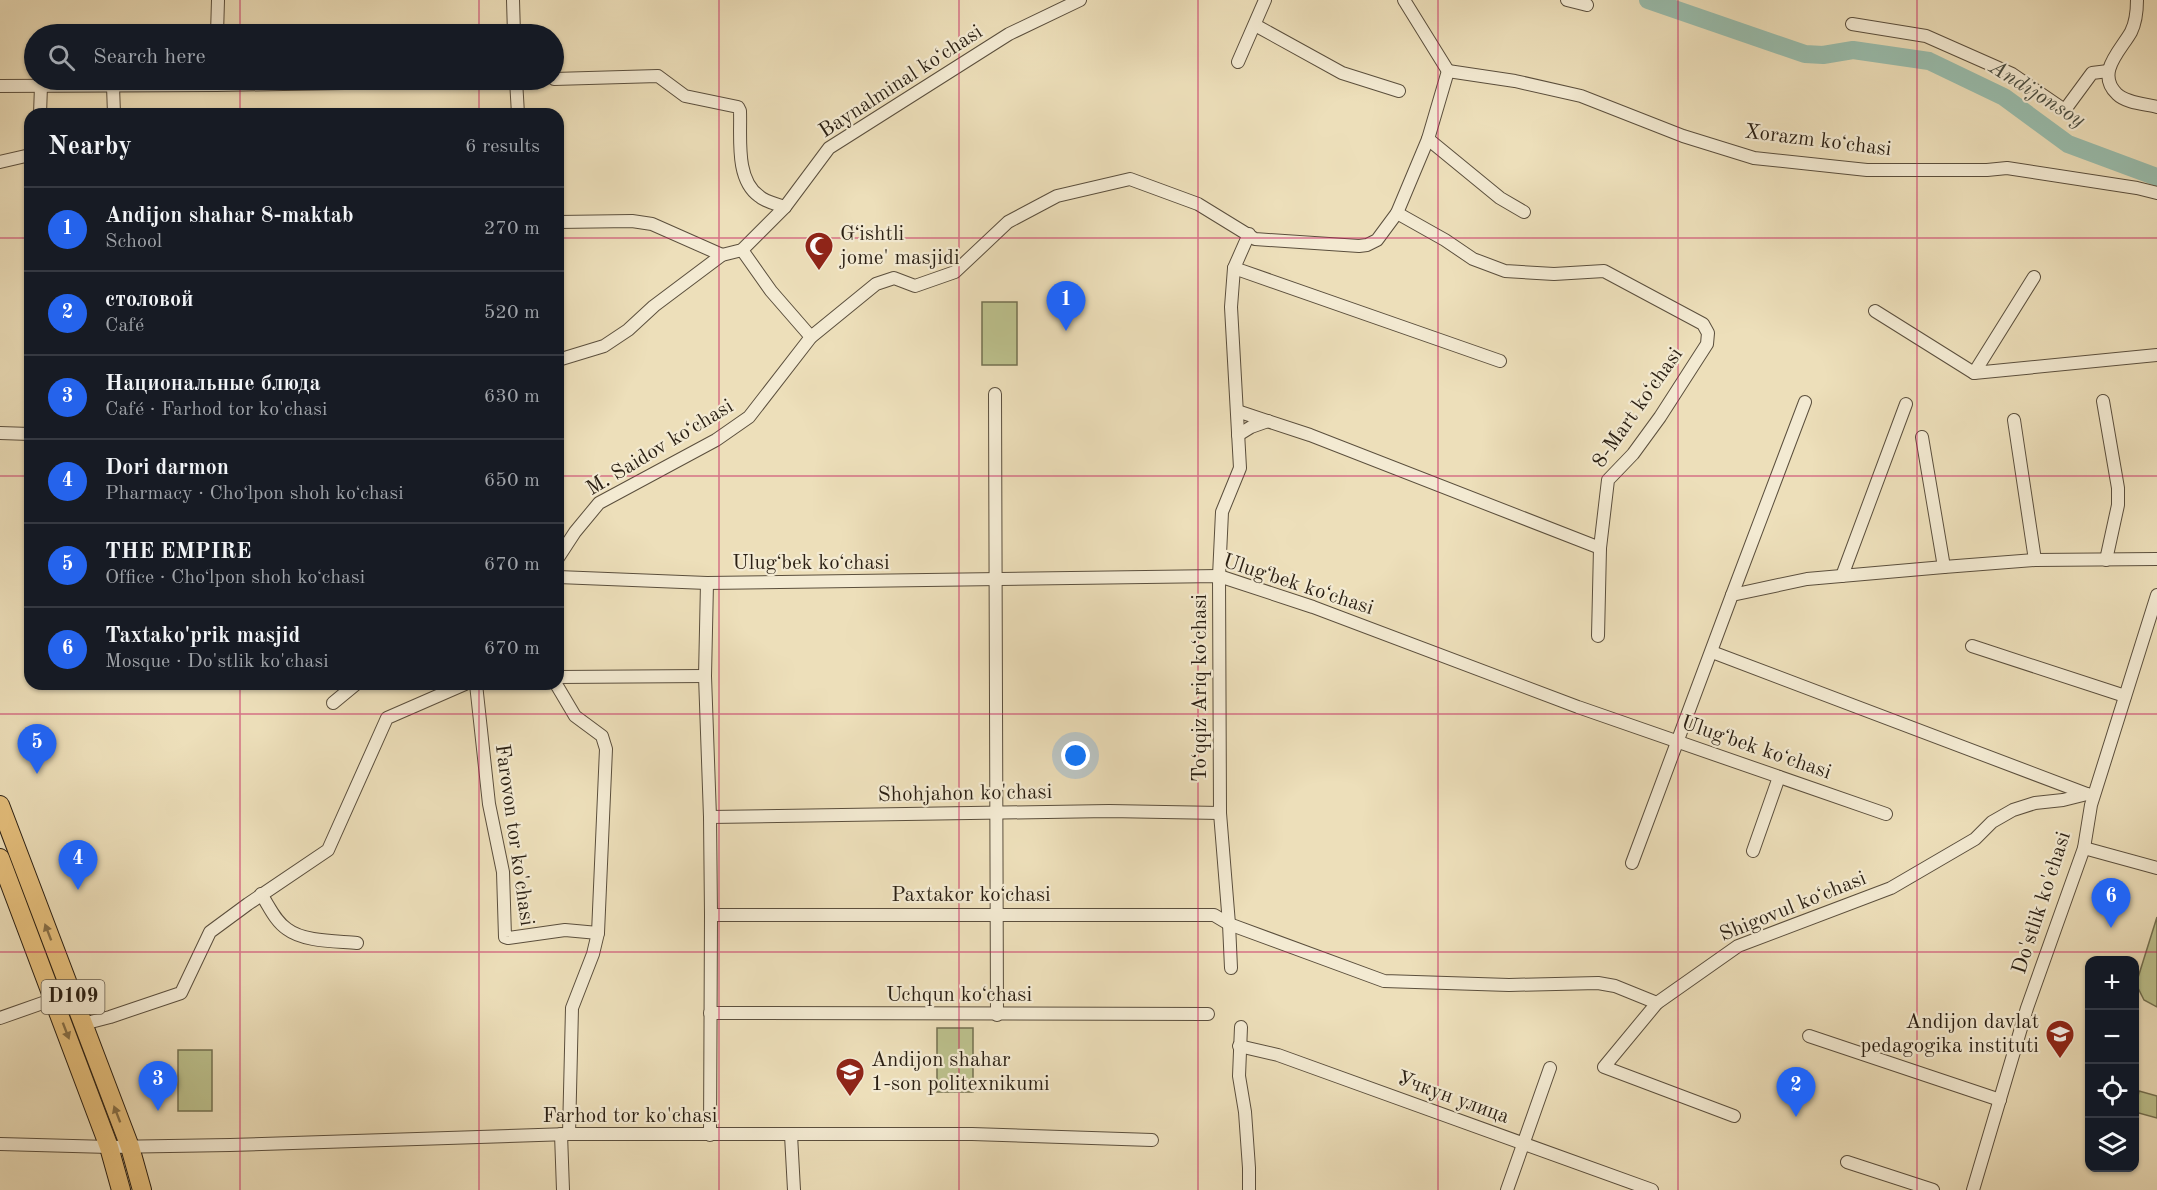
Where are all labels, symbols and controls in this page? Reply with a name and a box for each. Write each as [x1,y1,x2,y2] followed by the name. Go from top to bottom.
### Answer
[816,21,986,143] street label: Baynalminal koʻchasi
[24,24,564,90] search box
[45,41,78,74] icon: search
[93,46,206,68] text: Search here
[1984,55,2089,132] water label: Andijonsoy
[1743,122,1893,160] street label: Xorazm koʻchasi
[48,134,132,160] text: Nearby
[465,137,540,157] text: 6 results
[105,205,354,227] text: Andijon shahar 8-maktab
[62,219,73,239] text: 1
[484,219,540,239] text: 270 m
[839,224,960,269] place label: Gʻishtli jome' masjidi
[803,230,835,272] mosque icon: Gʻishtli jome' masjidi
[105,232,162,252] text: School
[1046,282,1086,331] pin: 1
[105,289,194,311] text: столовой
[62,303,73,323] text: 2
[484,303,540,323] text: 520 m
[105,316,144,336] text: Café
[1589,344,1687,472] street label: 8-Mart koʻchasi
[105,373,321,395] text: Национальные блюда
[62,387,73,407] text: 3
[484,387,540,407] text: 630 m
[583,396,737,500] street label: M. Saidov koʻchasi
[105,400,327,420] text: Café · Farhod tor ko'chasi
[105,457,229,479] text: Dori darmon
[62,471,73,491] text: 4
[484,471,540,491] text: 650 m
[105,484,404,504] text: Pharmacy · Choʻlpon shoh koʻchasi
[105,541,251,563] text: THE EMPIRE
[1220,551,1376,619] street label: Ulugʻbek koʻchasi
[732,553,890,574] street label: Ulugʻbek koʻchasi
[62,555,73,575] text: 5
[484,555,540,575] text: 670 m
[105,568,365,588] text: Office · Choʻlpon shoh koʻchasi
[1190,594,1211,782] street label: Toʻqqiz Ariq koʻchasi
[105,625,300,647] text: Taxtako'prik masjid
[62,639,73,659] text: 6
[484,639,540,659] text: 670 m
[105,652,329,672] text: Mosque · Do'stlik ko'chasi
[1678,712,1834,784] street label: Ulugʻbek koʻchasi
[18,724,57,774] pin: 5
[1061,741,1090,770] your location
[491,743,537,927] street label: Farovon tor ko'chasi
[878,782,1052,806] street label: Shohjahon ko'chasi
[2009,829,2075,977] street label: Do'stlik ko'chasi
[58,840,98,890] pin: 4
[1717,868,1869,946] street label: Shigovul koʻchasi
[2092,878,2130,928] pin: 6
[891,885,1051,906] street label: Paxtakor koʻchasi
[43,923,53,941] one-way arrow
[2085,956,2139,1172] map controls
[2085,956,2139,1010] button: +
[42,980,104,1014] road number: D109
[886,985,1032,1006] street label: Uchqun koʻchasi
[2085,1010,2139,1064] button: −
[1860,1012,2039,1057] place label: Andijon davlat pedagogika instituti
[2044,1018,2076,1060] school or university icon: Andijon davlat pedagogika instituti
[61,1022,71,1040] one-way arrow
[871,1050,1050,1095] place label: Andijon shahar 1-son politexnikumi
[834,1056,866,1098] school or university icon: Andijon shahar 1-son politexnikumi
[138,1062,178,1111] pin: 3
[2085,1064,2139,1118] button: locate
[1394,1068,1512,1128] street label: Учкун улица
[1776,1068,1816,1117] pin: 2
[112,1105,122,1123] one-way arrow
[543,1106,717,1127] street label: Farhod tor ko'chasi
[2085,1118,2139,1172] button: layers

